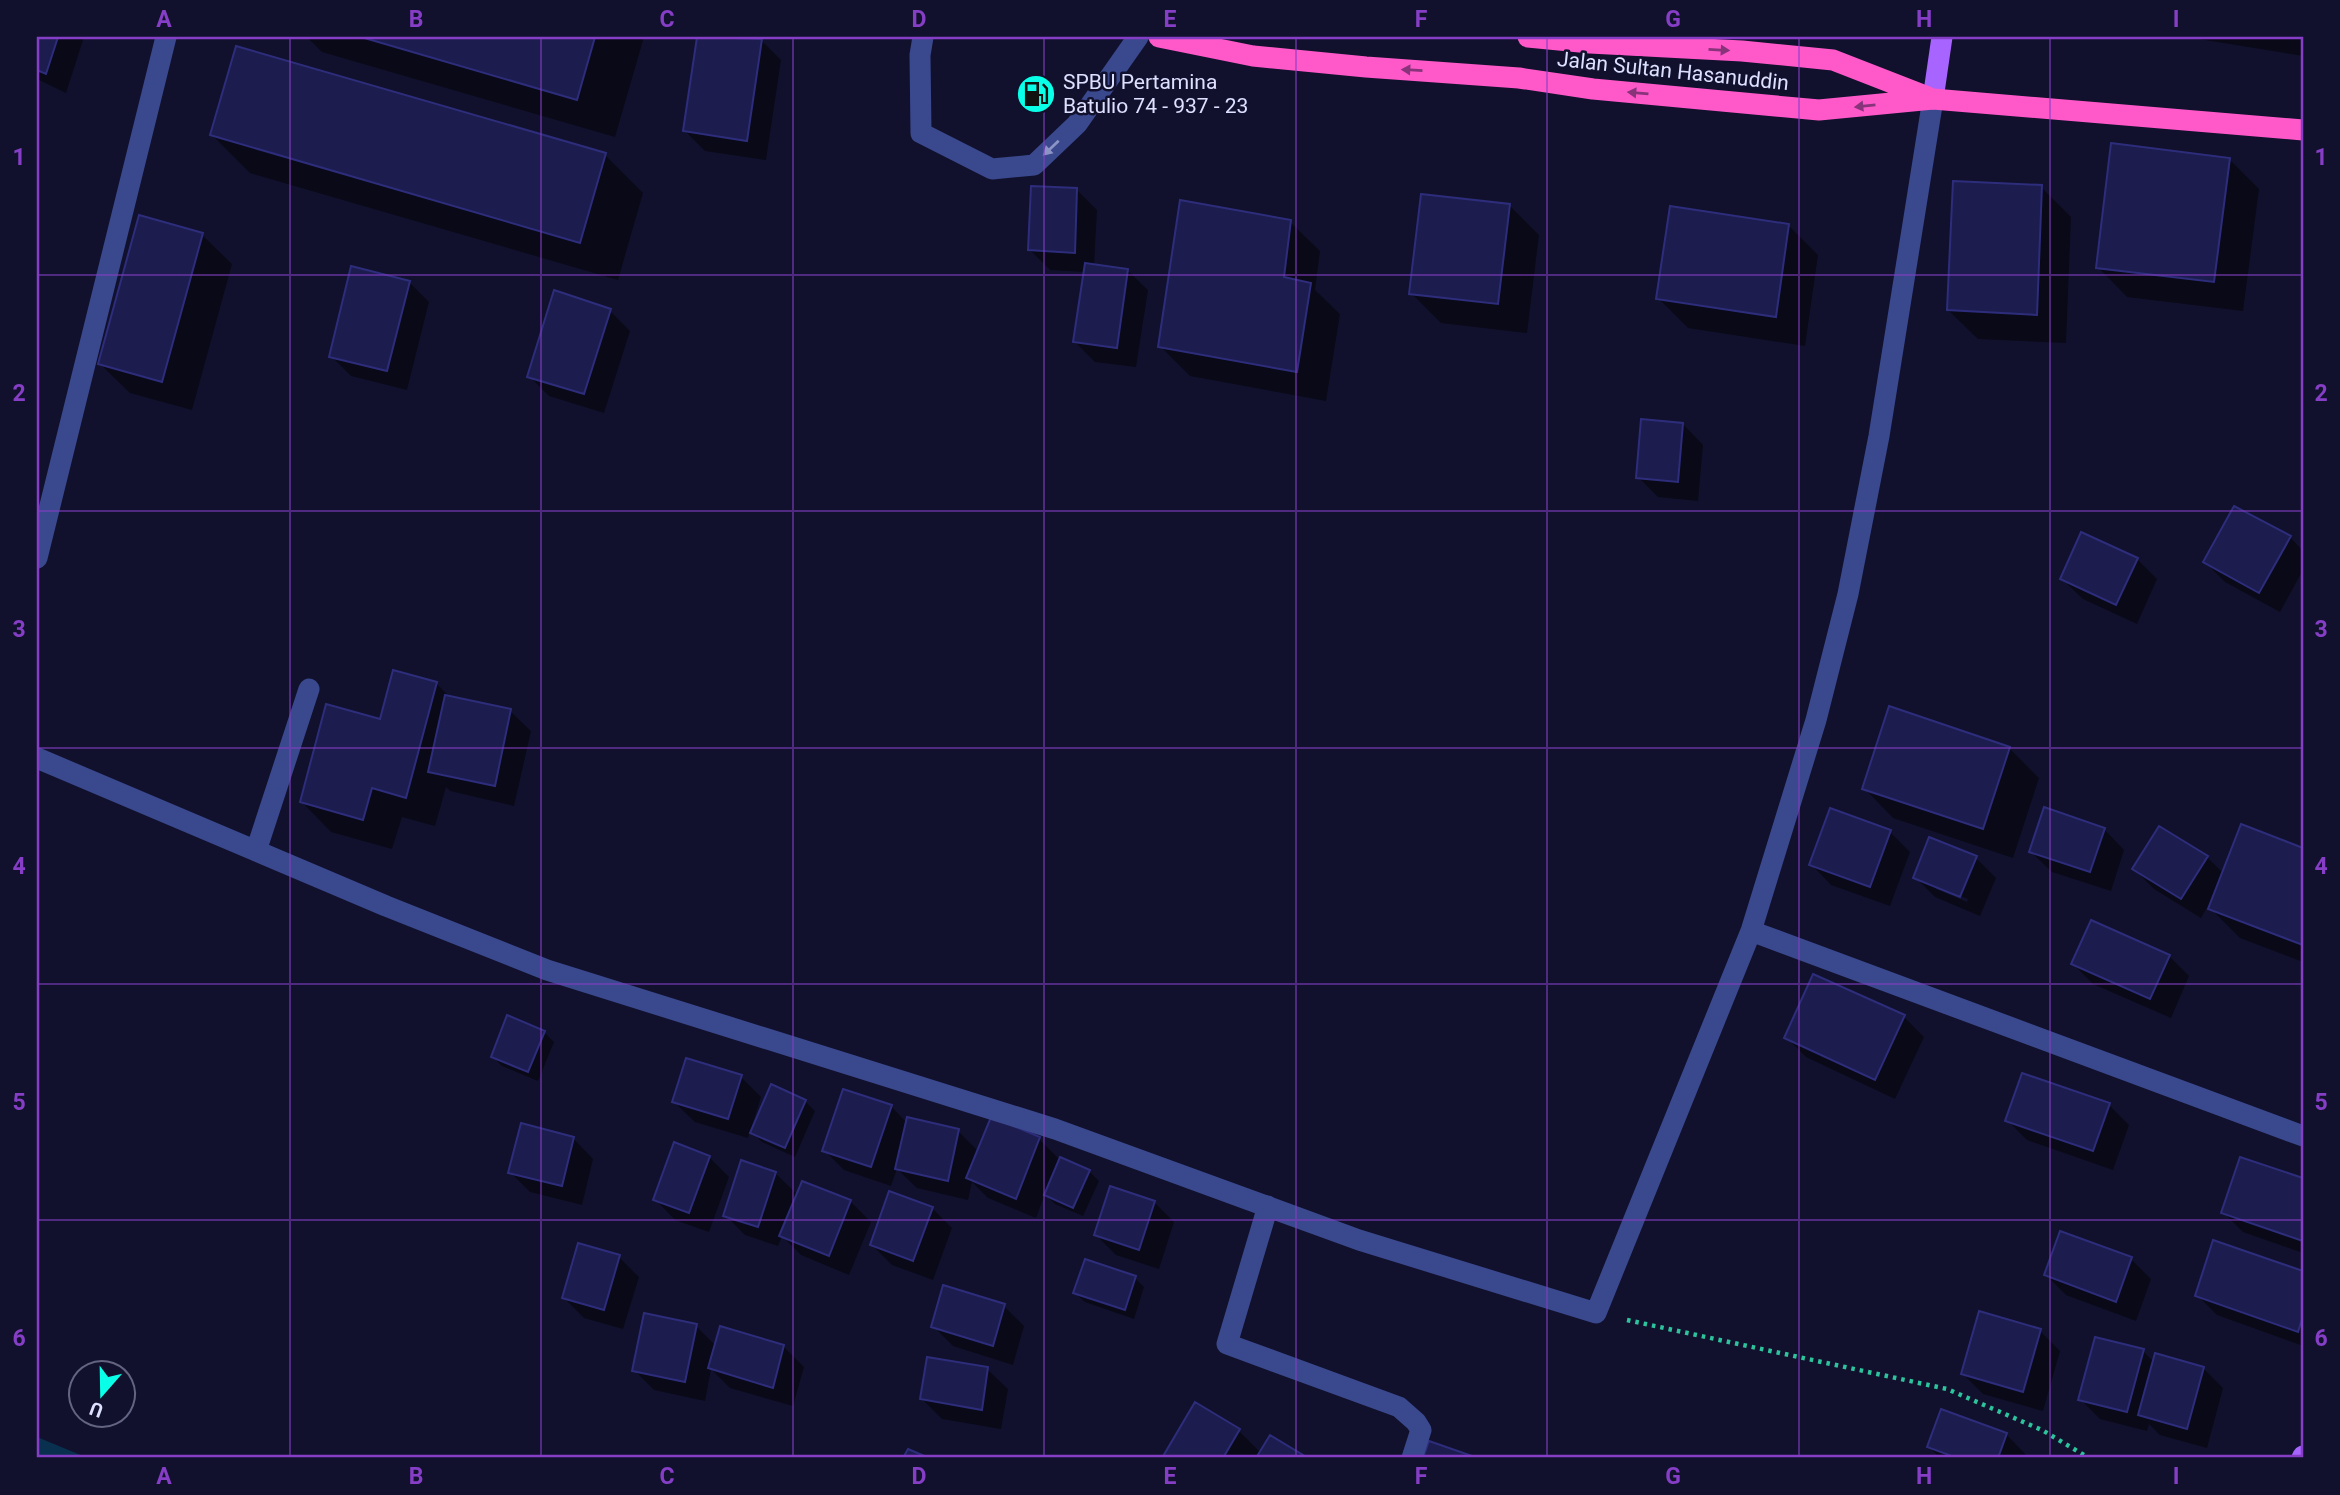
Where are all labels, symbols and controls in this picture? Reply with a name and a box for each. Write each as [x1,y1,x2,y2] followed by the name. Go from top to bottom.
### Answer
[156,6,172,33] text: A
[409,6,423,33] text: B
[659,6,675,33] text: C
[912,6,926,33] text: D
[1164,6,1177,33] text: E
[1415,6,1428,33] text: F
[1665,6,1681,33] text: G
[1916,6,1932,33] text: H
[2173,6,2179,33] text: I
[1708,44,1730,55] one-way arrow
[1556,47,1790,95] street label: Jalan Sultan Hasanuddin
[1401,64,1423,75] one-way arrow
[1063,70,1248,118] place label: SPBU Pertamina Batulio 74 - 937 - 23
[1015,73,1057,115] fuel station icon: SPBU Pertamina Batulio 74 - 937 - 23
[1627,87,1649,98] one-way arrow
[1853,101,1875,112] one-way arrow
[1043,140,1060,156] one-way arrow
[12,144,26,171] text: 1
[2314,144,2328,171] text: 1
[12,380,26,407] text: 2
[2314,380,2328,407] text: 2
[12,616,26,643] text: 3
[2314,616,2328,643] text: 3
[12,853,26,880] text: 4
[2314,853,2328,880] text: 4
[12,1089,26,1116] text: 5
[2314,1089,2328,1116] text: 5
[12,1325,26,1352] text: 6
[2314,1325,2328,1352] text: 6
[66,1358,136,1428] north arrow
[87,1397,106,1422] text: U
[156,1463,172,1490] text: A
[409,1463,423,1490] text: B
[659,1463,675,1490] text: C
[912,1463,926,1490] text: D
[1164,1463,1177,1490] text: E
[1415,1463,1428,1490] text: F
[1665,1463,1681,1490] text: G
[1916,1463,1932,1490] text: H
[2173,1463,2179,1490] text: I

